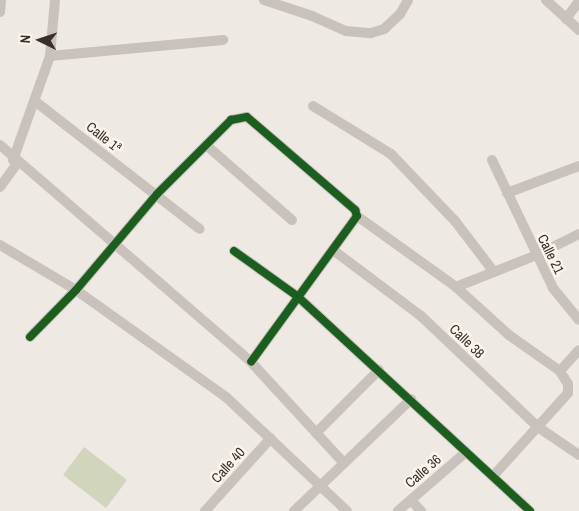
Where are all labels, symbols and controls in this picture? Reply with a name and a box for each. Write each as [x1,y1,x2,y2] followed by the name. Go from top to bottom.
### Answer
[15,15,65,65] north arrow
[16,34,34,44] text: N
[83,118,125,156] street label: Calle 1ª
[534,231,568,277] street label: Calle 21
[446,320,488,362] street label: Calle 38
[208,444,248,486] street label: Calle 40
[402,451,444,491] street label: Calle 36

